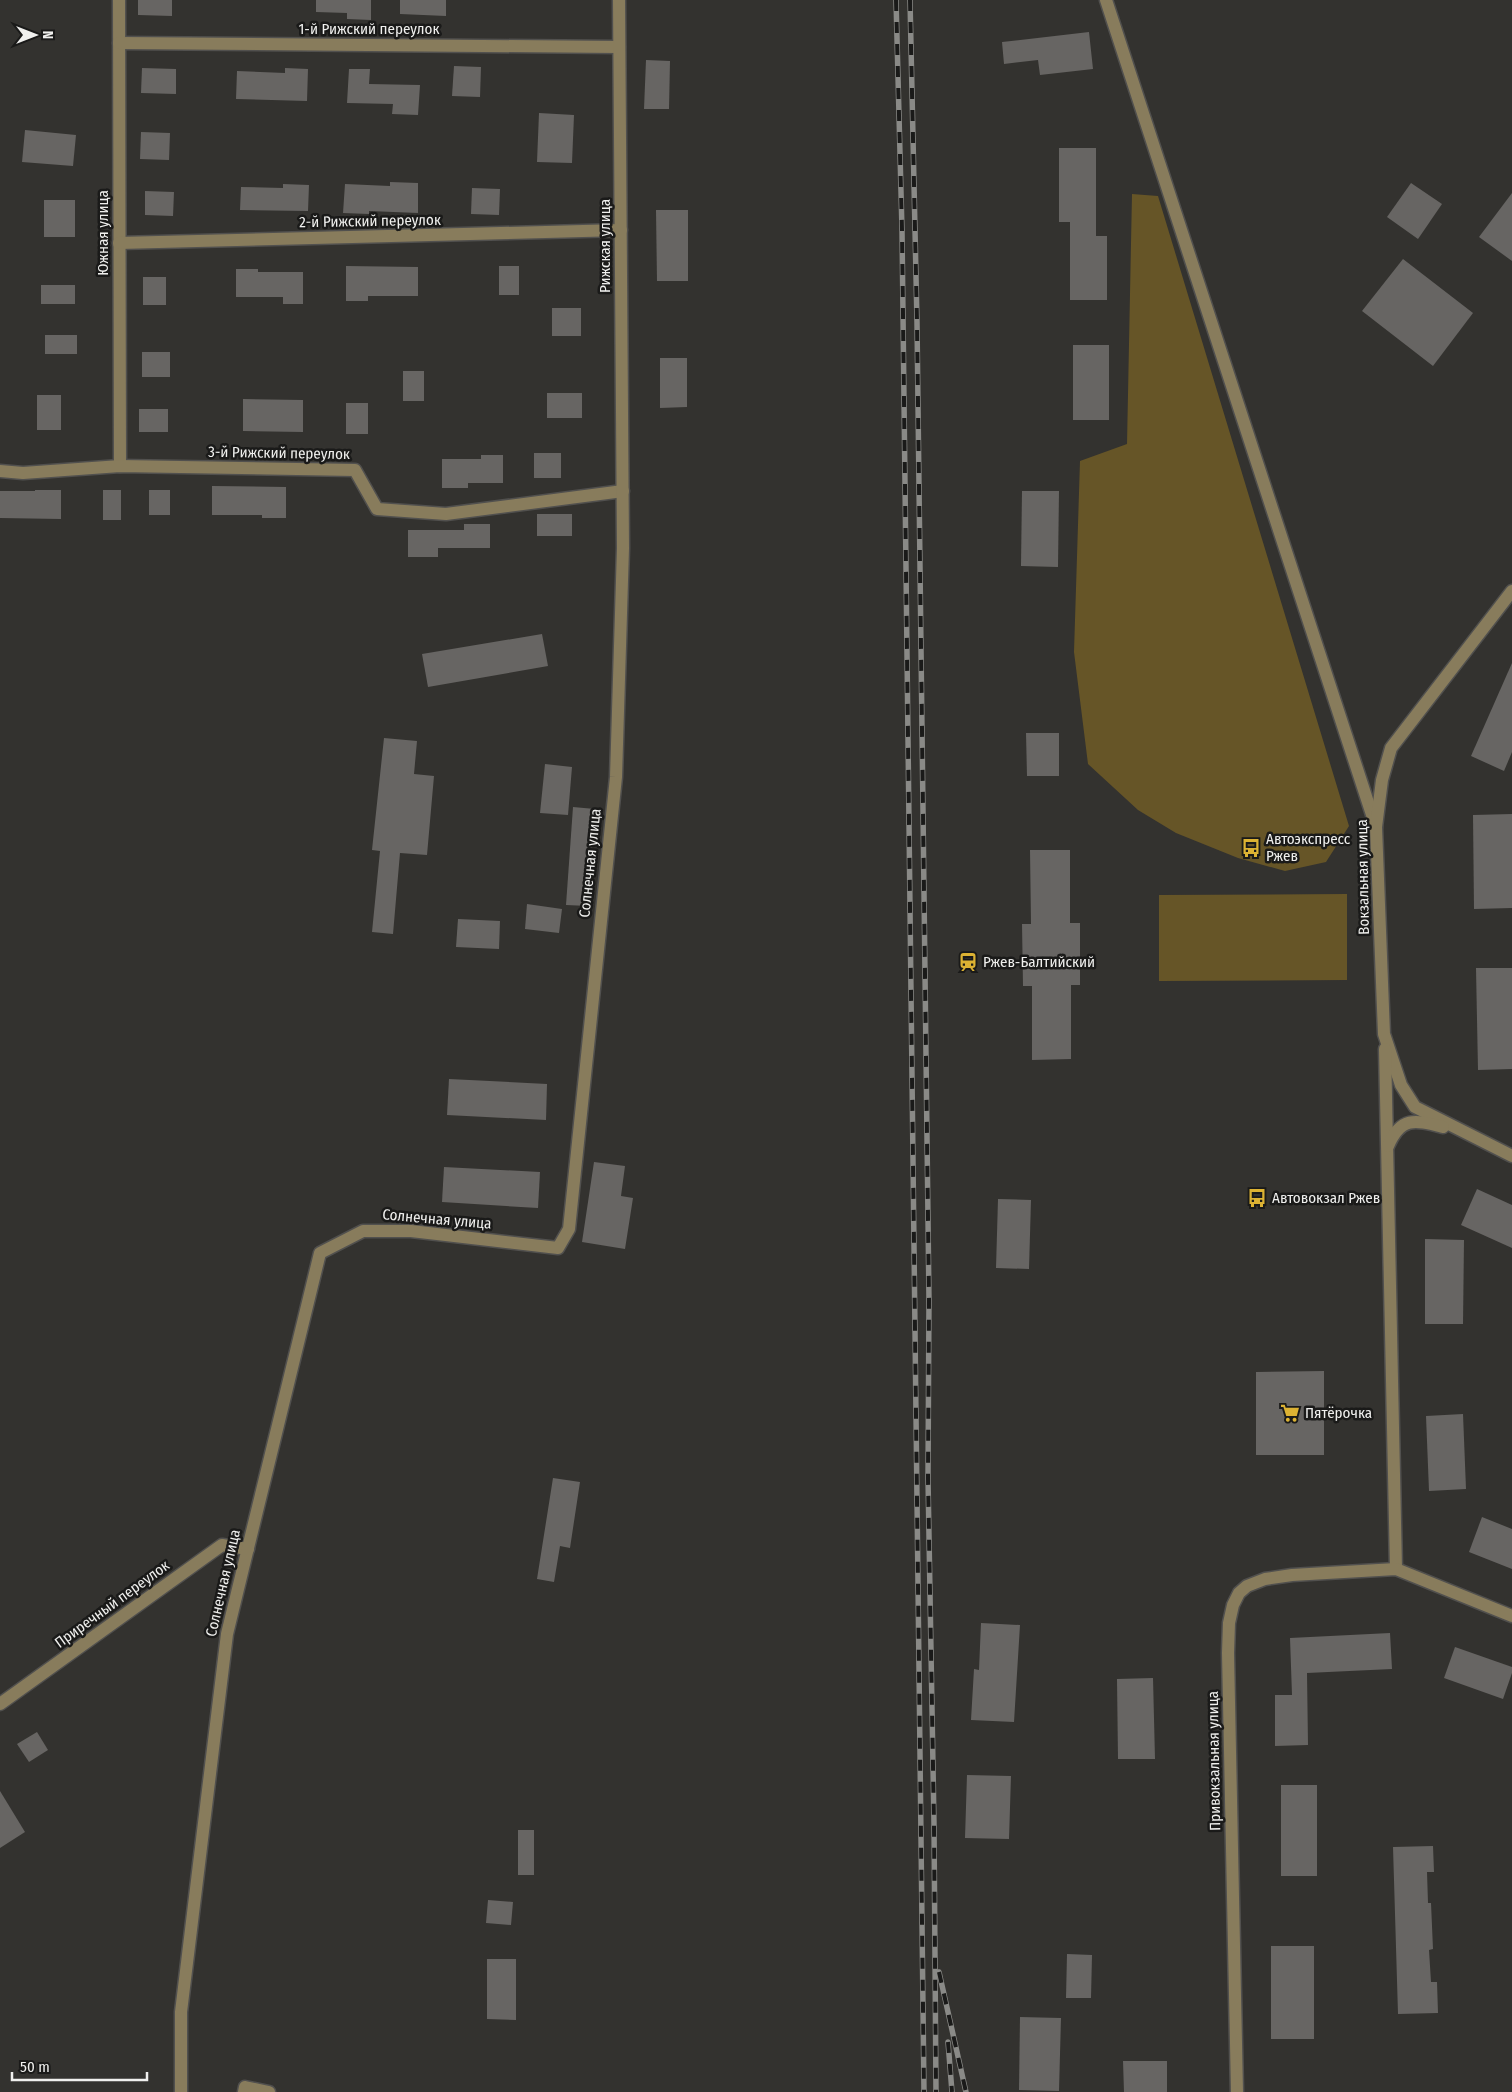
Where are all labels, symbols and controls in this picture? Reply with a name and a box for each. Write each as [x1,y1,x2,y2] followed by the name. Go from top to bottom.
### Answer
[10,10,60,60] north arrow
[299,20,439,38] street label: 1-й Рижский переулок
[39,31,56,39] text: N
[94,190,112,276] street label: Южная улица
[596,199,614,293] street label: Рижская улица
[299,211,441,231] street label: 2-й Рижский переулок
[208,443,350,463] street label: 3-й Рижский переулок
[575,808,605,918] street label: Солнечная улица
[1353,819,1373,935] street label: Вокзальная улица
[1266,830,1351,865] place label: Автоэкспресс Ржев
[1240,837,1262,859] bus stop icon: Автоэкспресс Ржев
[957,951,979,973] station icon: Ржев-Балтийский
[983,953,1095,971] place label: Ржев-Балтийский
[1246,1187,1268,1209] bus stop icon: Автовокзал Ржев
[1272,1189,1380,1207] place label: Автовокзал Ржев
[382,1205,492,1233] street label: Солнечная улица
[1279,1402,1301,1424] supermarket icon: Пятёрочка
[1305,1404,1372,1422] place label: Пятёрочка
[202,1528,244,1638] street label: Солнечная улица
[51,1556,173,1652] street label: Приречный переулок
[1204,1691,1224,1831] street label: Привокзальная улица
[12,2050,148,2082] scale bar
[20,2058,50,2076] text: 50 m

